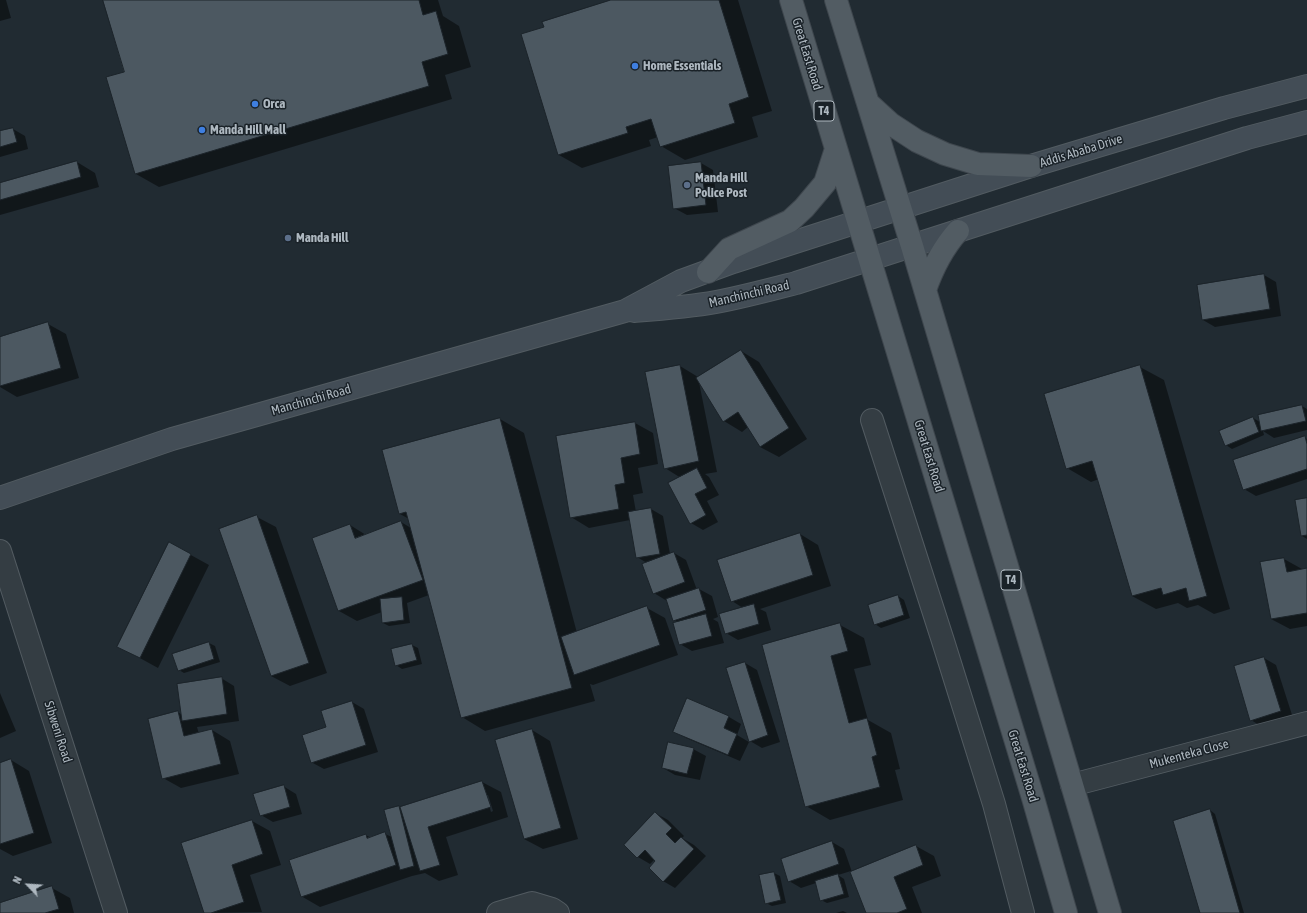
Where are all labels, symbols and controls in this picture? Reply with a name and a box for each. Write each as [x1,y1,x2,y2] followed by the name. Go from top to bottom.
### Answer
[789,16,825,92] street label: Great East Road
[643,58,721,74] place label: Home Essentials
[630,61,640,71] marker: Home Essentials
[263,96,285,112] place label: Orca
[250,99,260,109] marker: Orca
[814,101,834,121] road number: T4
[210,122,286,138] place label: Manda Hill Mall
[197,125,207,135] marker: Manda Hill Mall
[1038,131,1124,171] street label: Addis Ababa Drive
[695,170,747,201] place label: Manda Hill Police Post
[682,180,692,190] marker: Manda Hill Police Post
[296,230,348,246] place label: Manda Hill
[283,233,293,243] marker: Manda Hill
[707,277,791,311] street label: Manchinchi Road
[269,381,353,419] street label: Manchinchi Road
[911,418,947,494] street label: Great East Road
[1001,570,1021,590] road number: T4
[41,699,75,765] street label: Sibweni Road
[1005,728,1041,804] street label: Great East Road
[1148,736,1230,772] street label: Mukenteka Close
[8,865,48,905] north arrow
[10,874,24,885] text: N

